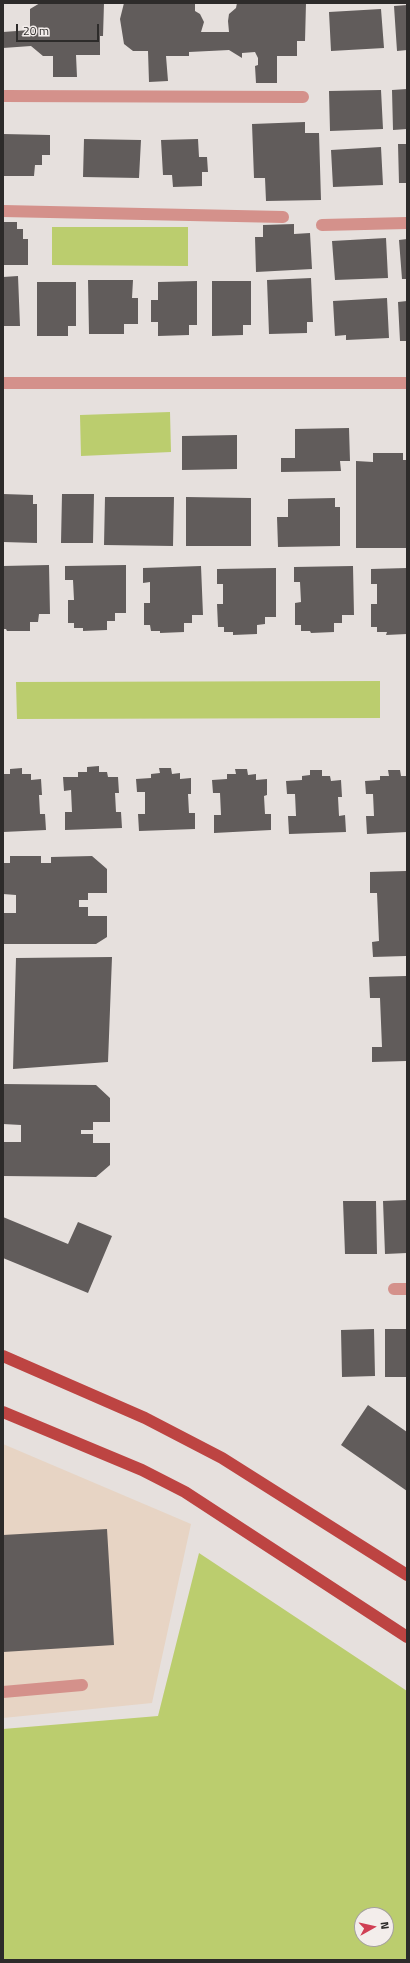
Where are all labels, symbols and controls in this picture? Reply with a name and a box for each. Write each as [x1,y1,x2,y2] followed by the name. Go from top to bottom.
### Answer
[18,16,101,42] scale bar
[23,21,49,40] text: 20 m
[354,1907,394,1947] north arrow
[376,1921,393,1930] text: N

